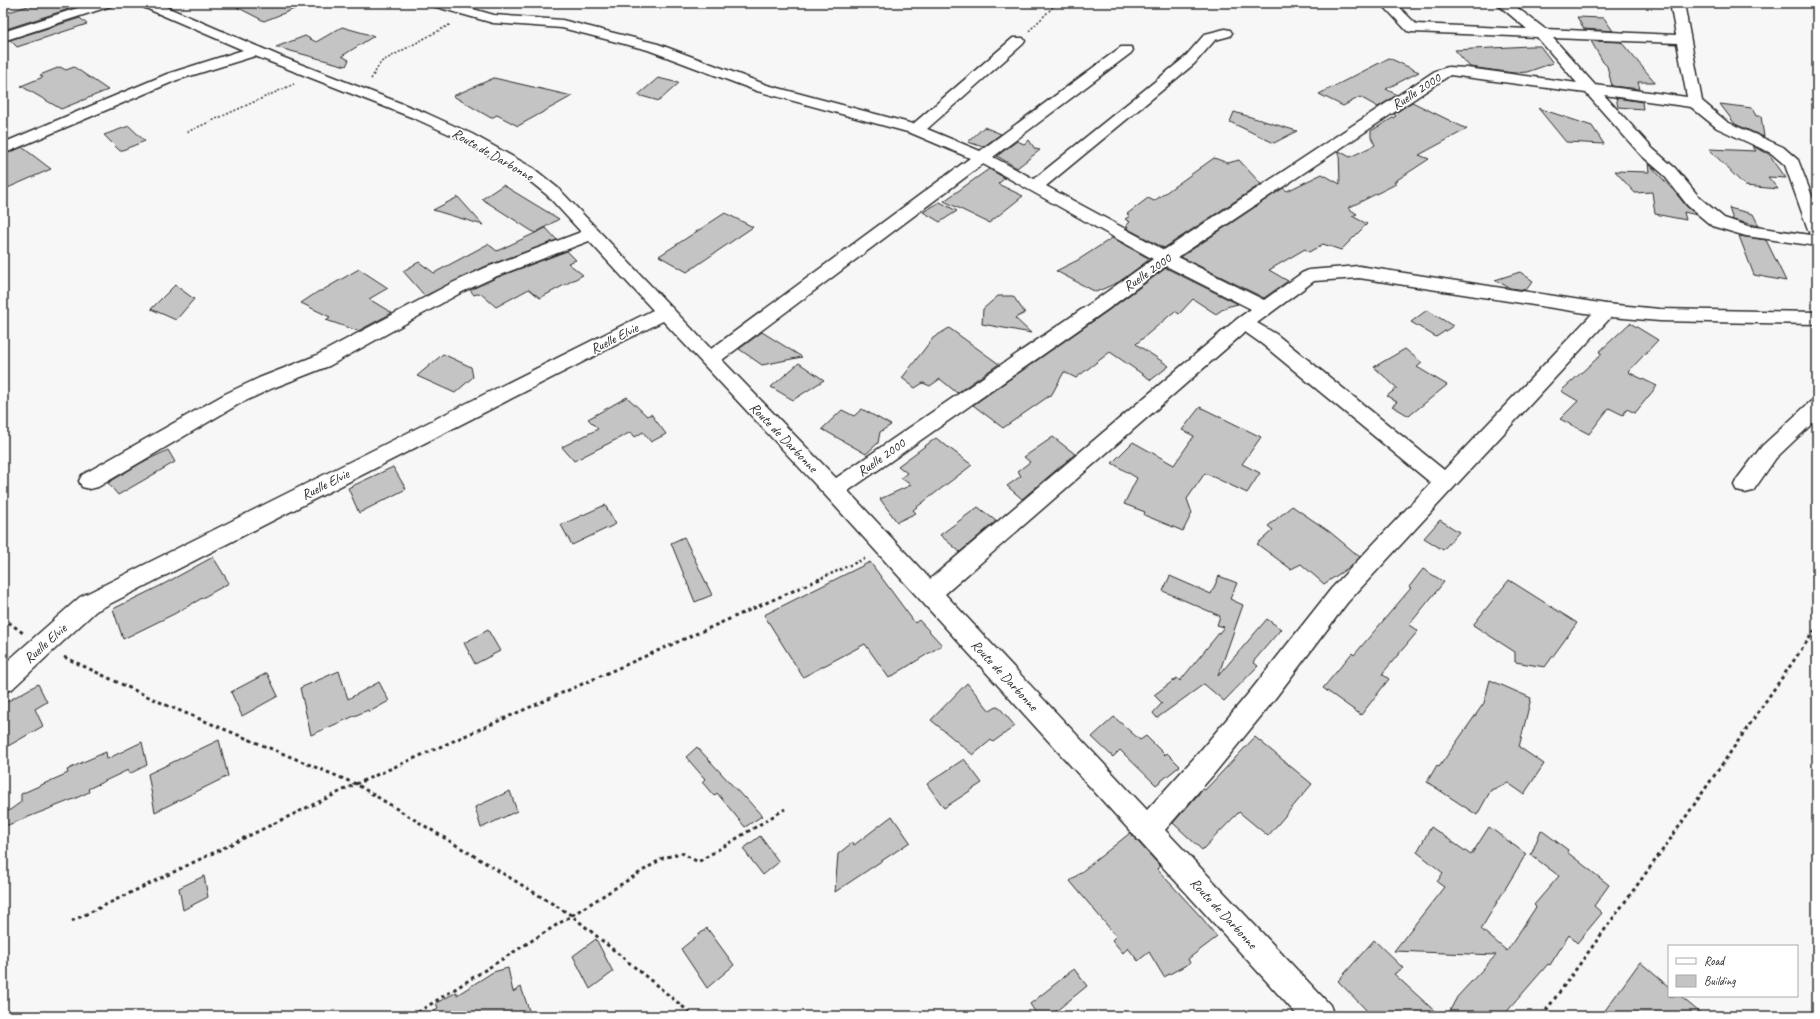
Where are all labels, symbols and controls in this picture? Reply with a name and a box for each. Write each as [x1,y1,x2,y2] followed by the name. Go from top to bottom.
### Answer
[1389,68,1445,113] street label: Ruelle 2000
[449,124,537,185] street label: Route de Darbonne
[1120,249,1176,295] street label: Ruelle 2000
[588,319,642,358] street label: Ruelle Elvie
[746,399,822,477] street label: Route de Darbonne
[854,434,910,480] street label: Ruelle 2000
[299,465,353,504] street label: Ruelle Elvie
[21,619,71,667] street label: Ruelle Elvie
[968,636,1043,715] street label: Route de Darbonne
[1187,874,1262,953] street label: Route de Darbonne
[1668,945,1798,997] legend
[1704,953,1726,969] text: Road
[1704,973,1736,989] text: Building

